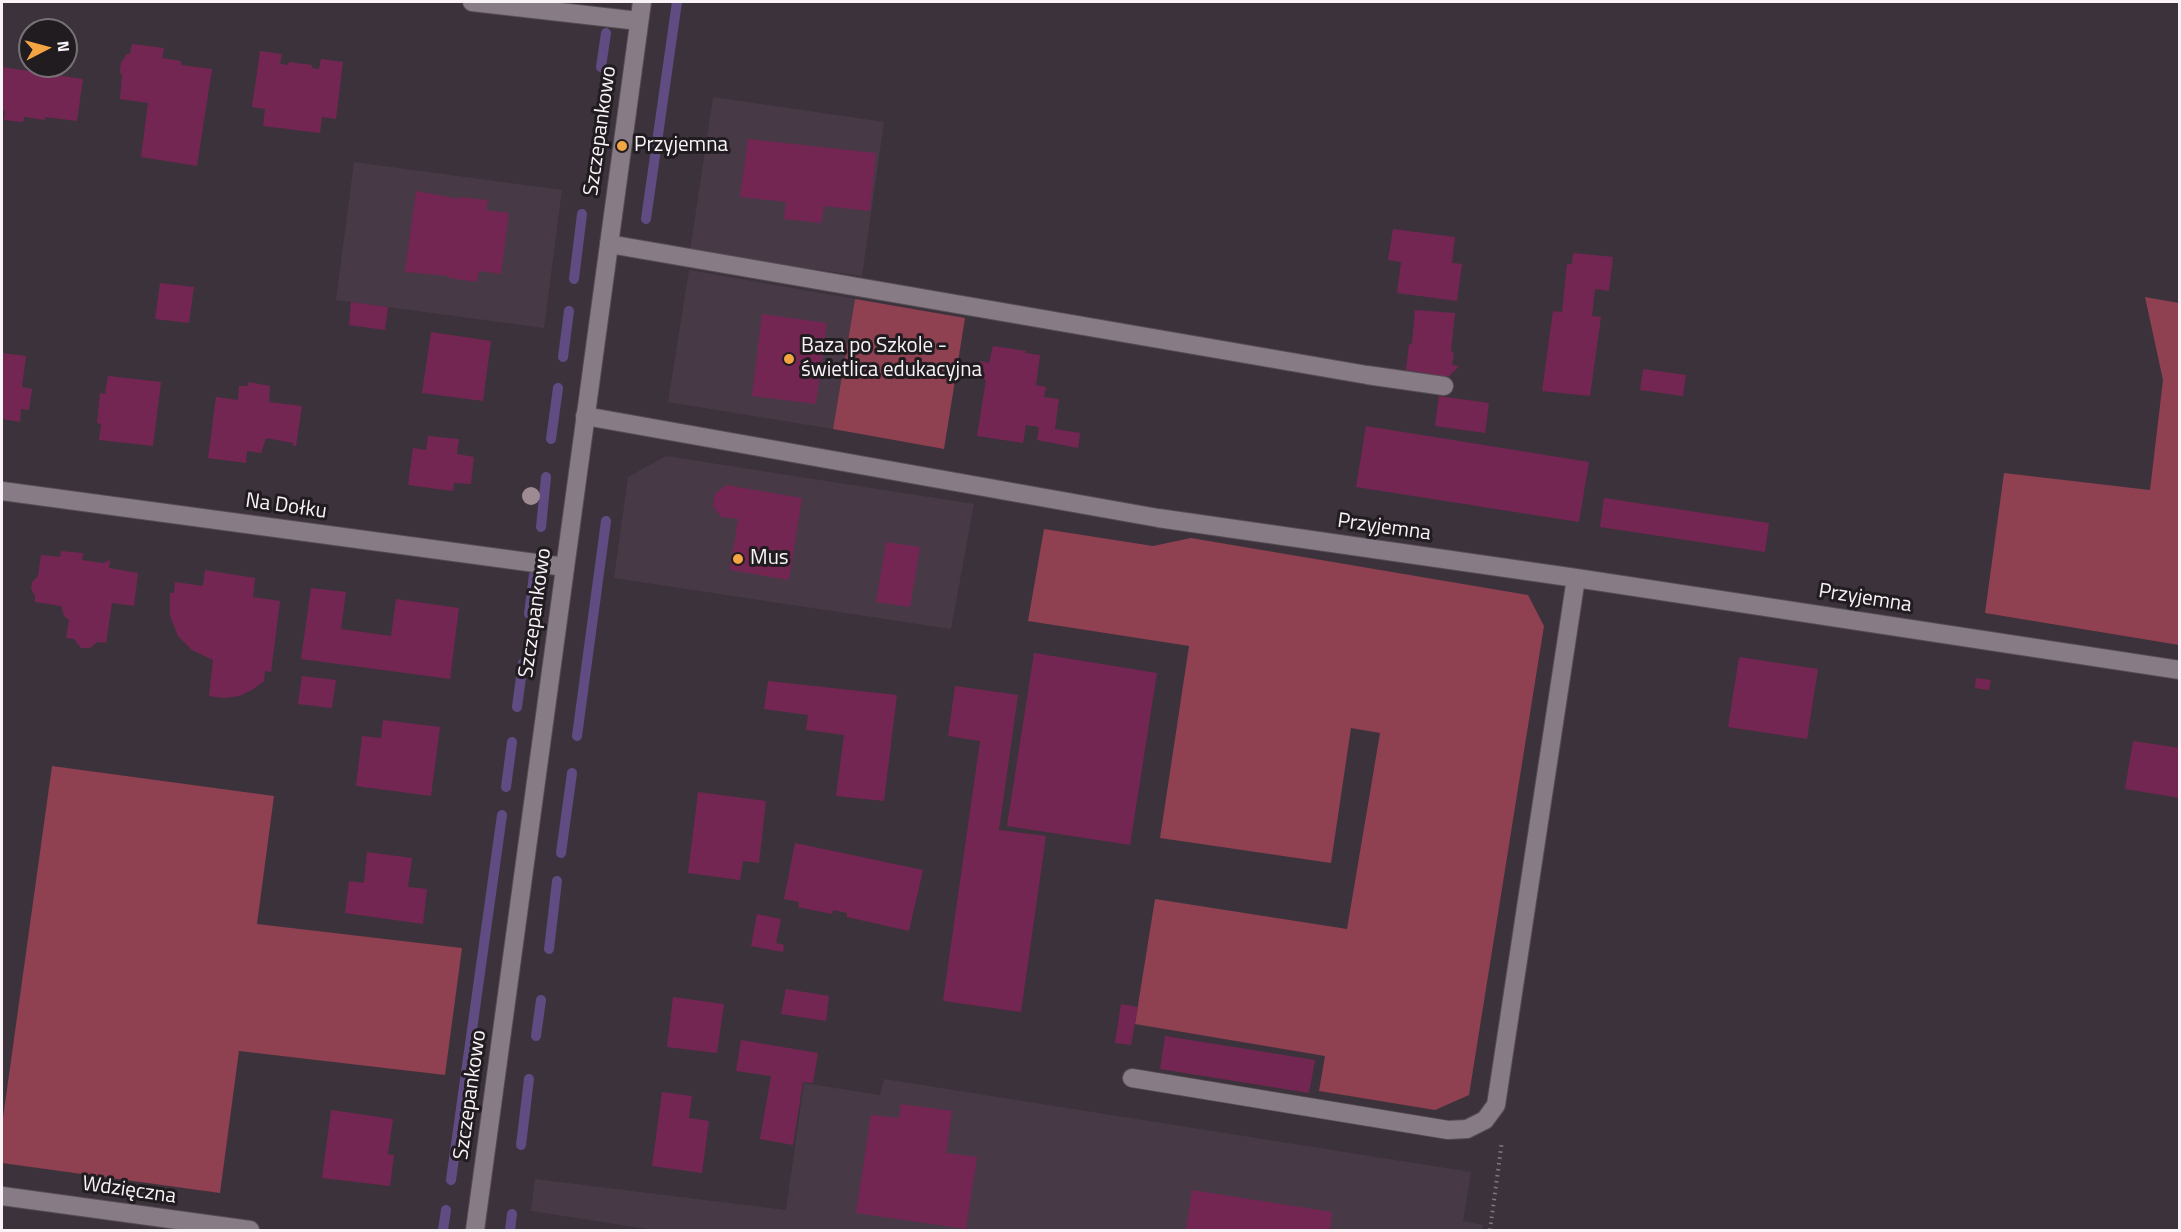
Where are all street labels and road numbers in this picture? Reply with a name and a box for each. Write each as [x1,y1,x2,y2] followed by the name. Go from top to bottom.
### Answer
[579,65,623,197] street label: Szczepankowo
[244,489,328,525] street label: Na Dołku
[1336,509,1432,547] street label: Przyjemna
[514,547,558,679] street label: Szczepankowo
[1817,579,1913,619] street label: Przyjemna
[449,1029,493,1161] street label: Szczepankowo
[80,1172,178,1210] street label: Wdzięczna

